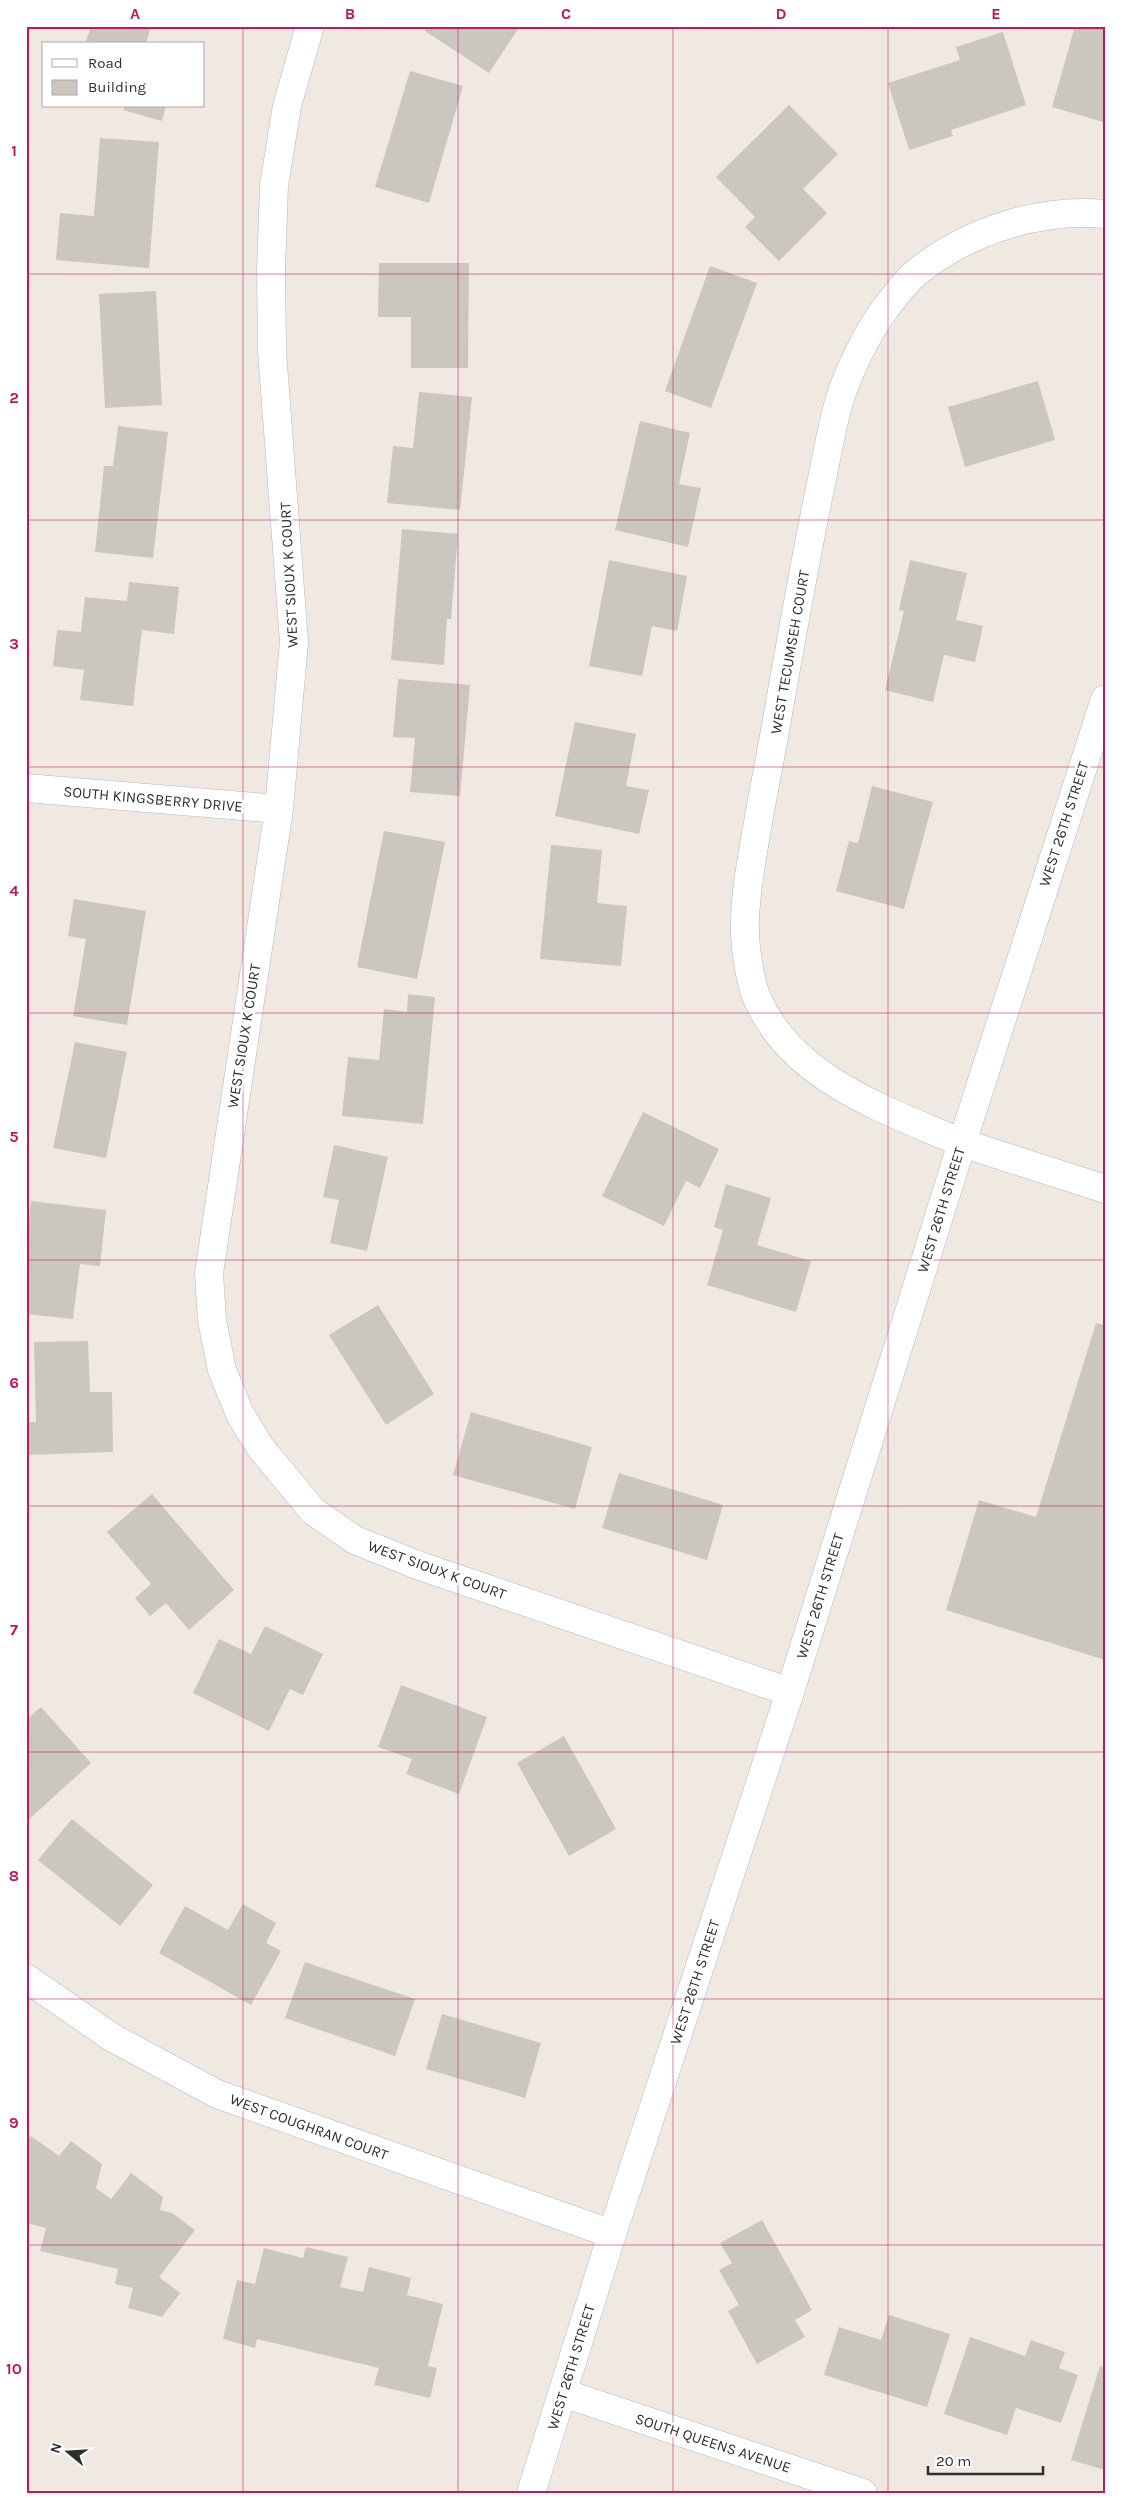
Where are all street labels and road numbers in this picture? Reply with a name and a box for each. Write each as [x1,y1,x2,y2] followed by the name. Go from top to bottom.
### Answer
[276,501,302,648] street label: WEST SIOUX K COURT
[767,568,813,735] street label: WEST TECUMSEH COURT
[1035,759,1093,889] street label: WEST 26TH STREET
[63,782,243,816] street label: SOUTH KINGSBERRY DRIVE
[224,962,264,1109] street label: WEST SIOUX K COURT
[913,1145,969,1275] street label: WEST 26TH STREET
[792,1531,848,1661] street label: WEST 26TH STREET
[365,1537,509,1604] street label: WEST SIOUX K COURT
[666,1917,724,2047] street label: WEST 26TH STREET
[227,2090,391,2164] street label: WEST COUGHRAN COURT
[543,2302,599,2432] street label: WEST 26TH STREET
[633,2409,793,2477] street label: SOUTH QUEENS AVENUE

